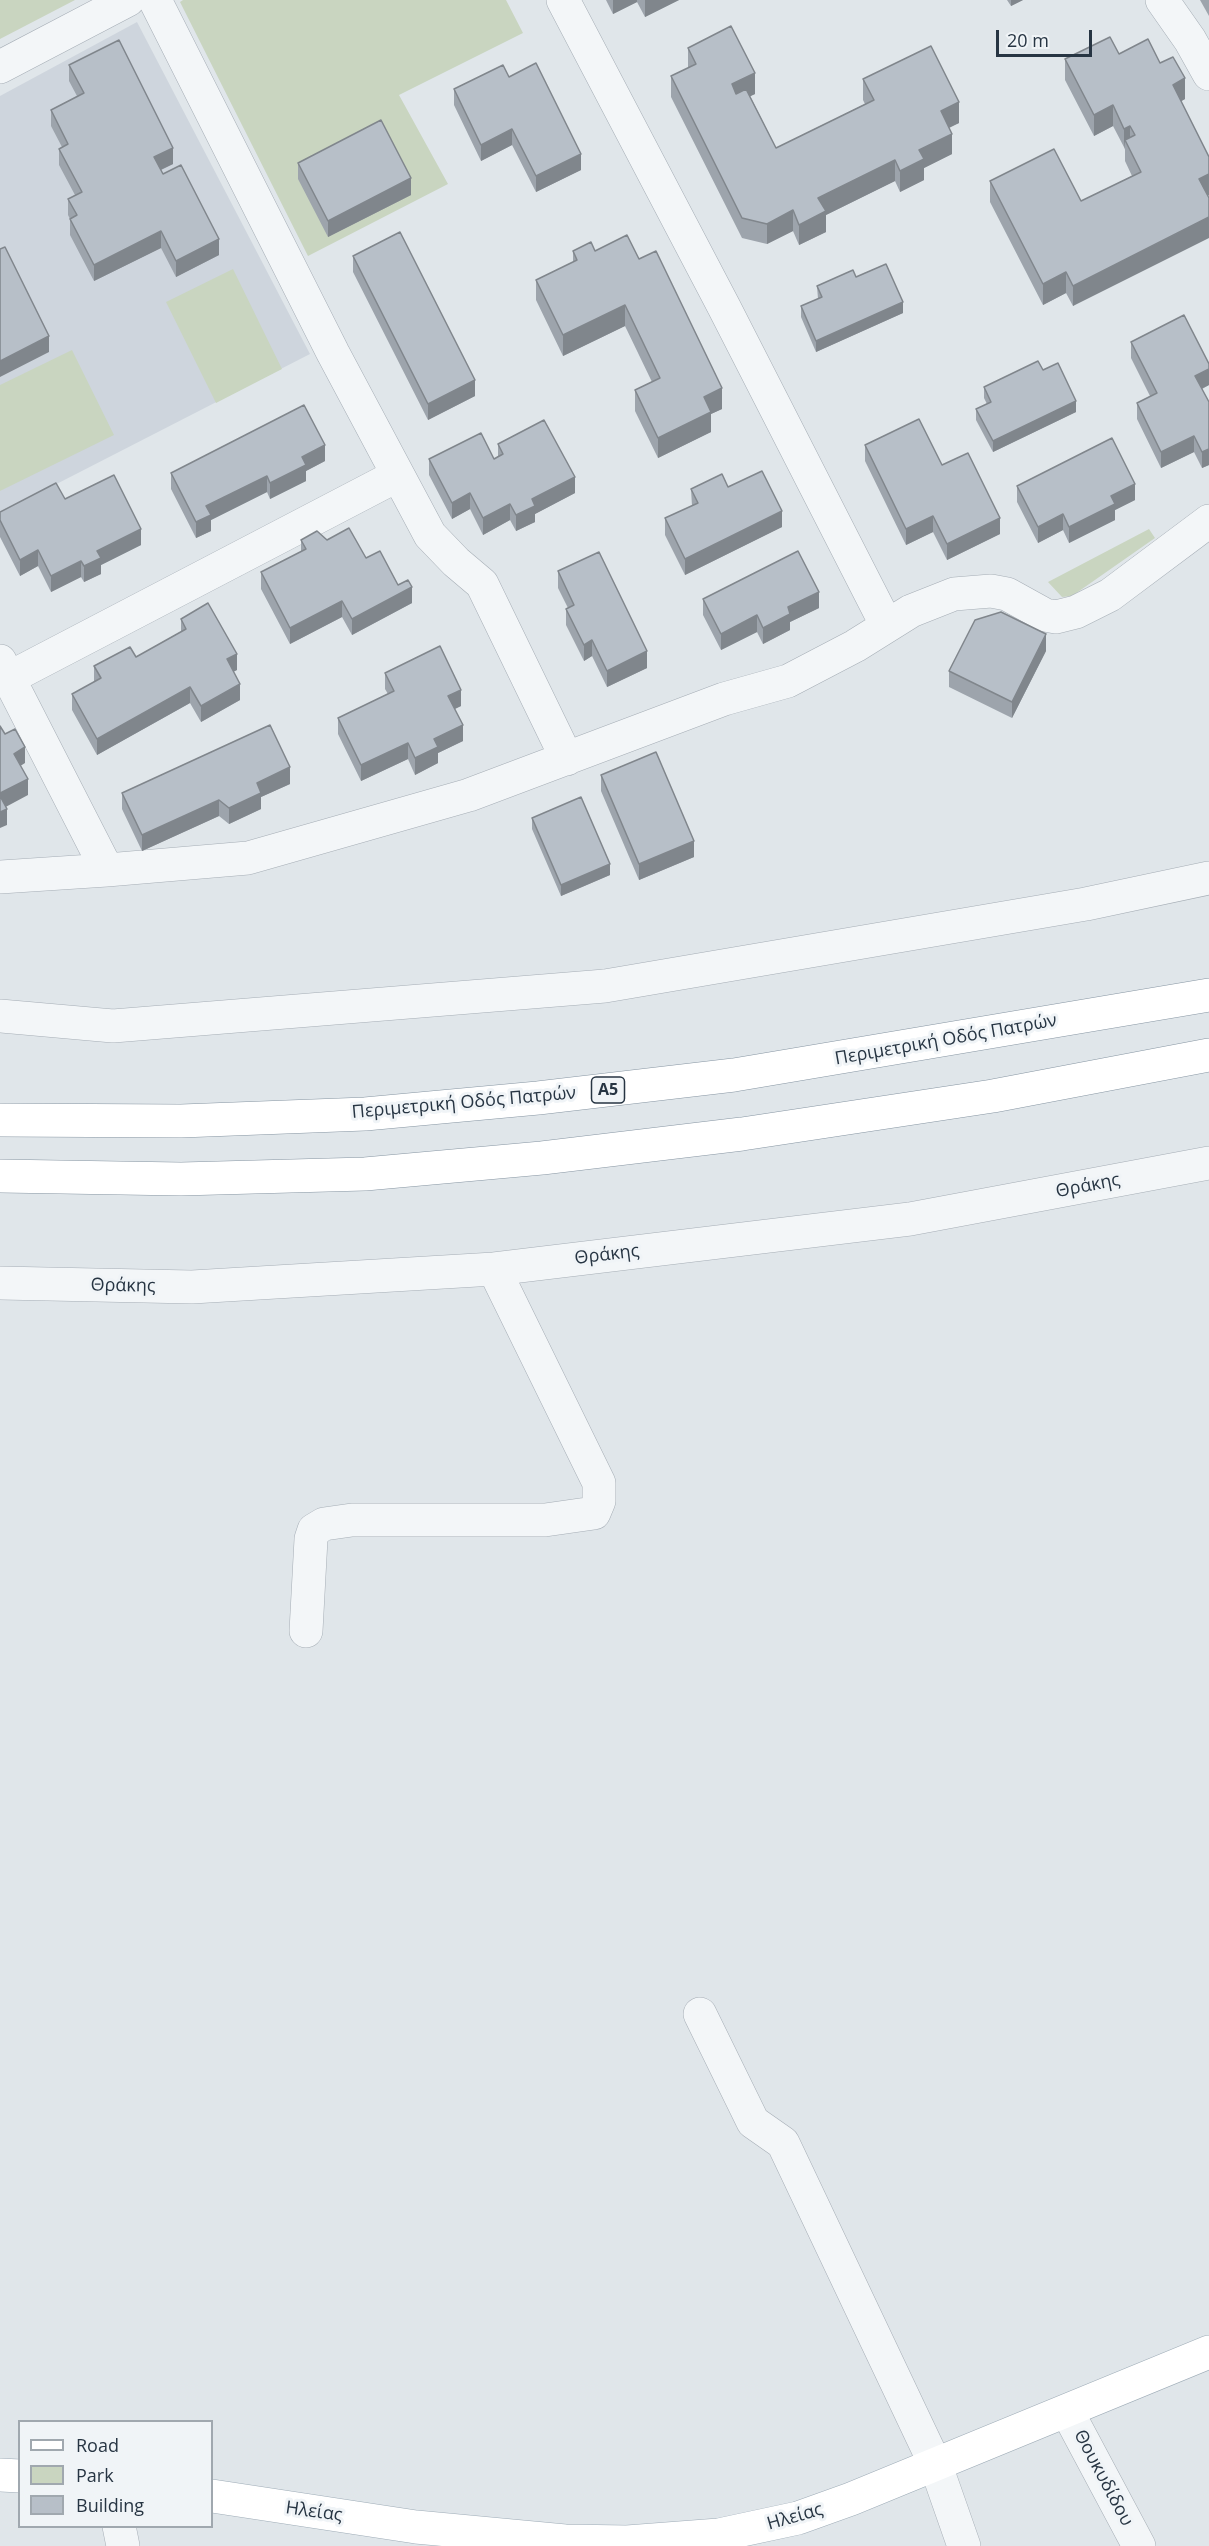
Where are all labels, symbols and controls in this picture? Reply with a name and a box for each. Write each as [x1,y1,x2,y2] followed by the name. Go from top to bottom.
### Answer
[999,18,1095,56] scale bar
[1007,28,1049,52] text: 20 m
[833,1010,1059,1070] street label: Περιμετρική Οδός Πατρών
[592,1077,624,1103] road number: Α5
[351,1082,577,1124] street label: Περιμετρική Οδός Πατρών
[1054,1169,1122,1203] street label: Θράκης
[573,1240,641,1270] street label: Θράκης
[90,1275,156,1297] street label: Θράκης
[18,2420,213,2528] legend
[1069,2426,1137,2530] street label: Θουκυδίδου
[76,2433,119,2457] text: Road
[76,2463,114,2487] text: Park
[76,2493,144,2517] text: Building
[284,2497,344,2527] street label: Ηλείας
[764,2499,826,2535] street label: Ηλείας

